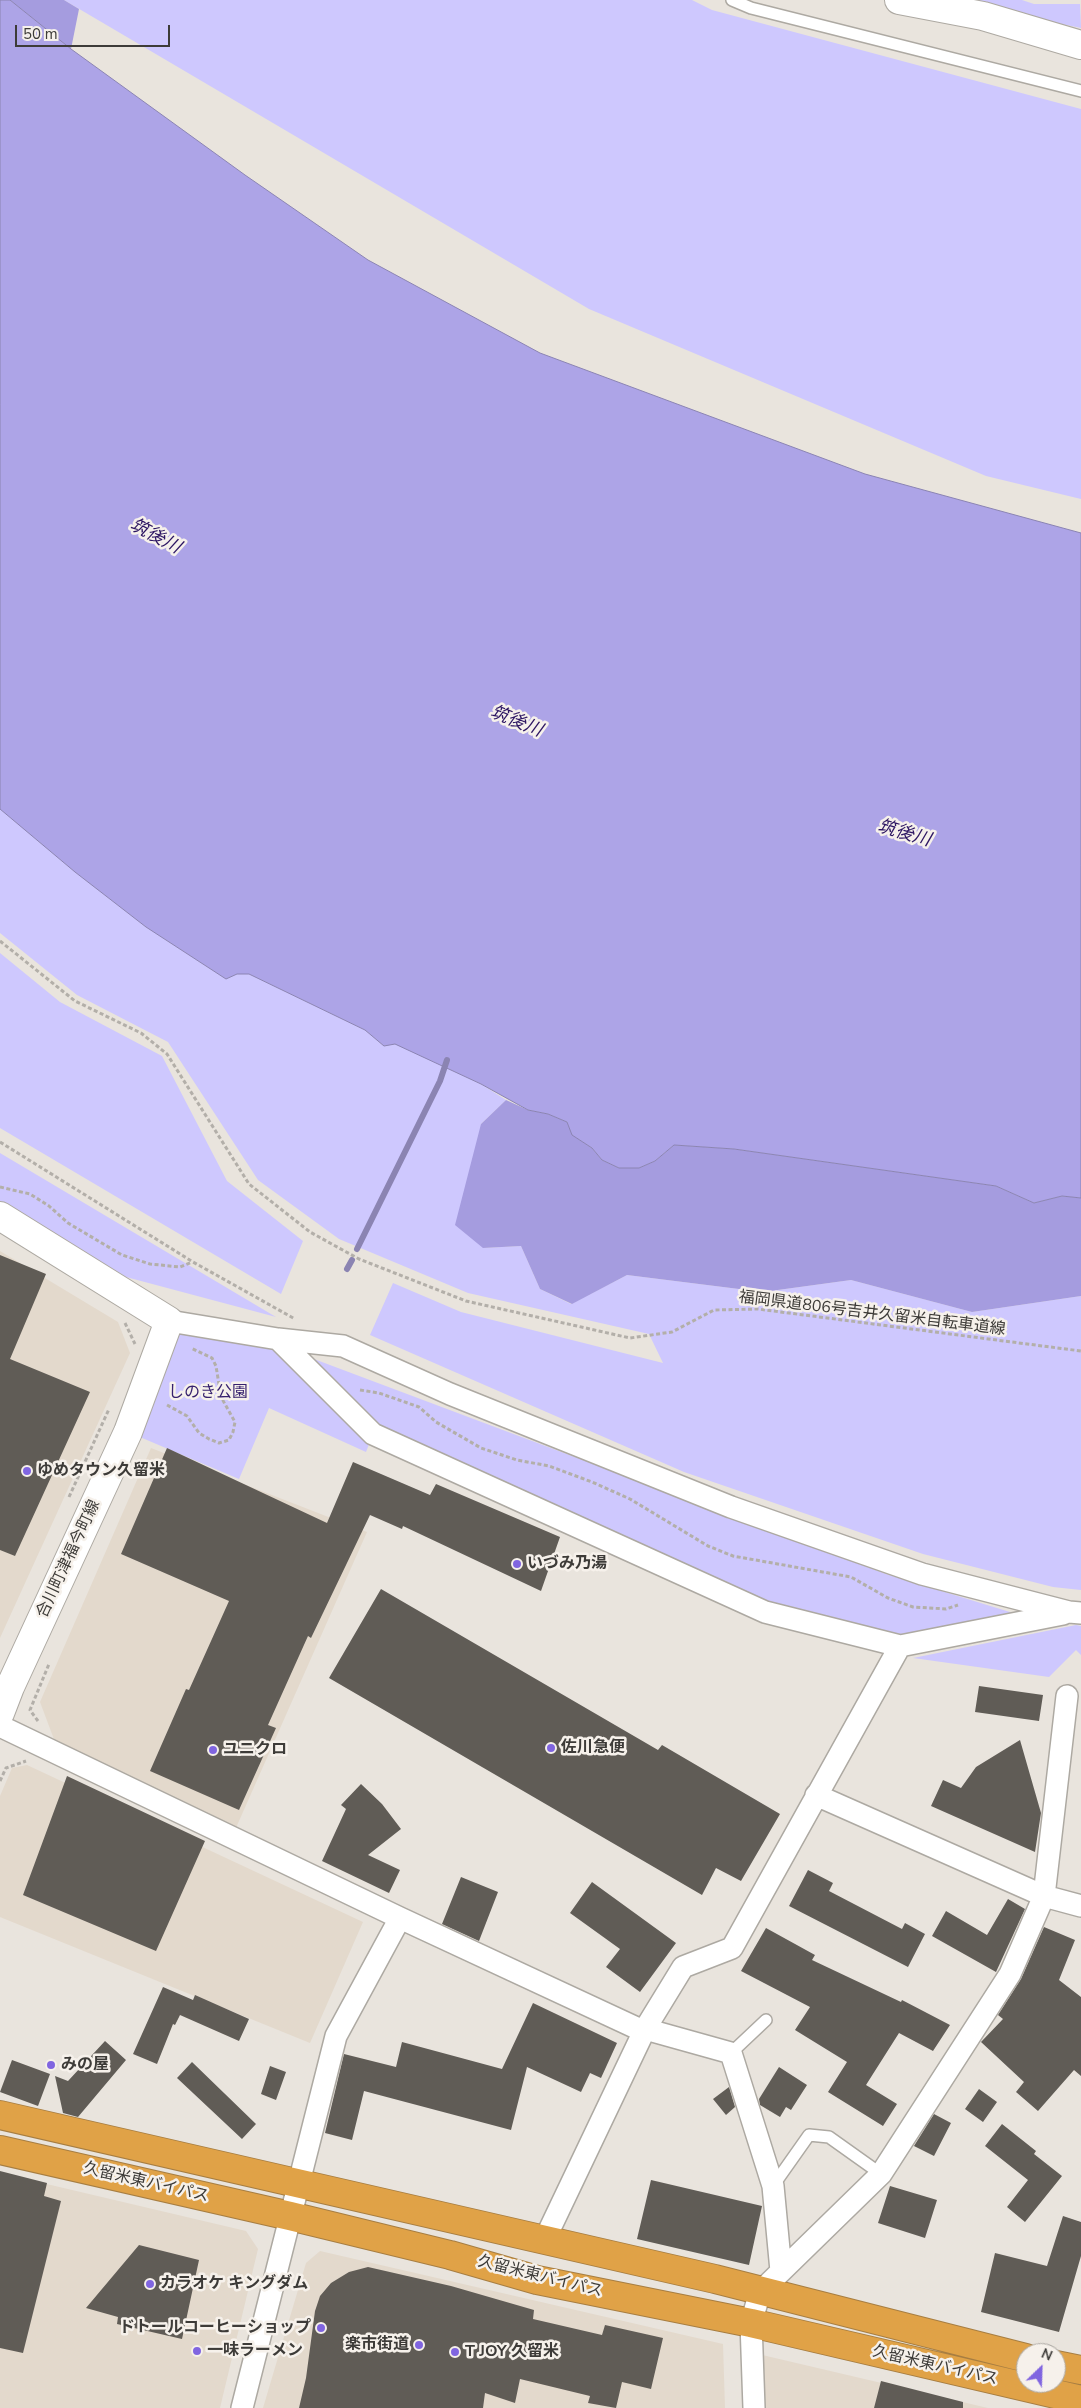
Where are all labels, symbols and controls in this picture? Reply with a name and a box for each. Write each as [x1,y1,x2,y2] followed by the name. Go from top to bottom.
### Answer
[18,15,172,47] scale bar
[23,24,58,44] text: 50 m
[126,515,184,559] water label: 筑後川
[487,702,545,742] water label: 筑後川
[875,816,933,852] water label: 筑後川
[737,1288,1007,1340] street label: 福岡県道806号吉井久留米自転車道線
[168,1383,248,1403] park label: しのき公園
[37,1461,165,1481] place label: ゆめタウン久留米
[21,1465,33,1477] marker: ゆめタウン久留米
[33,1497,105,1621] street label: 合川町津福今町線
[527,1554,607,1574] place label: いづみ乃湯
[511,1558,523,1570] marker: いづみ乃湯
[561,1738,625,1758] place label: 佐川急便
[223,1740,287,1760] place label: ユニクロ
[545,1742,557,1754] marker: 佐川急便
[207,1744,219,1756] marker: ユニクロ
[61,2055,109,2075] place label: みの屋
[45,2059,57,2071] marker: みの屋
[81,2159,211,2207] street label: 久留米東バイパス
[476,2252,604,2302] street label: 久留米東バイパス
[160,2274,308,2294] place label: カラオケ キングダム
[144,2278,156,2290] marker: カラオケ キングダム
[119,2318,311,2338] place label: ドトールコーヒーショップ
[315,2322,327,2334] marker: ドトールコーヒーショップ
[345,2335,409,2355] place label: 楽市街道
[413,2339,425,2351] marker: 楽市街道
[207,2341,303,2361] place label: 一味ラーメン
[465,2342,559,2362] place label: T JOY 久留米
[870,2342,1000,2390] street label: 久留米東バイパス
[1016,2343,1066,2393] north arrow
[1038,2344,1056,2366] text: N
[191,2345,203,2357] marker: 一味ラーメン
[449,2346,461,2358] marker: T JOY 久留米

